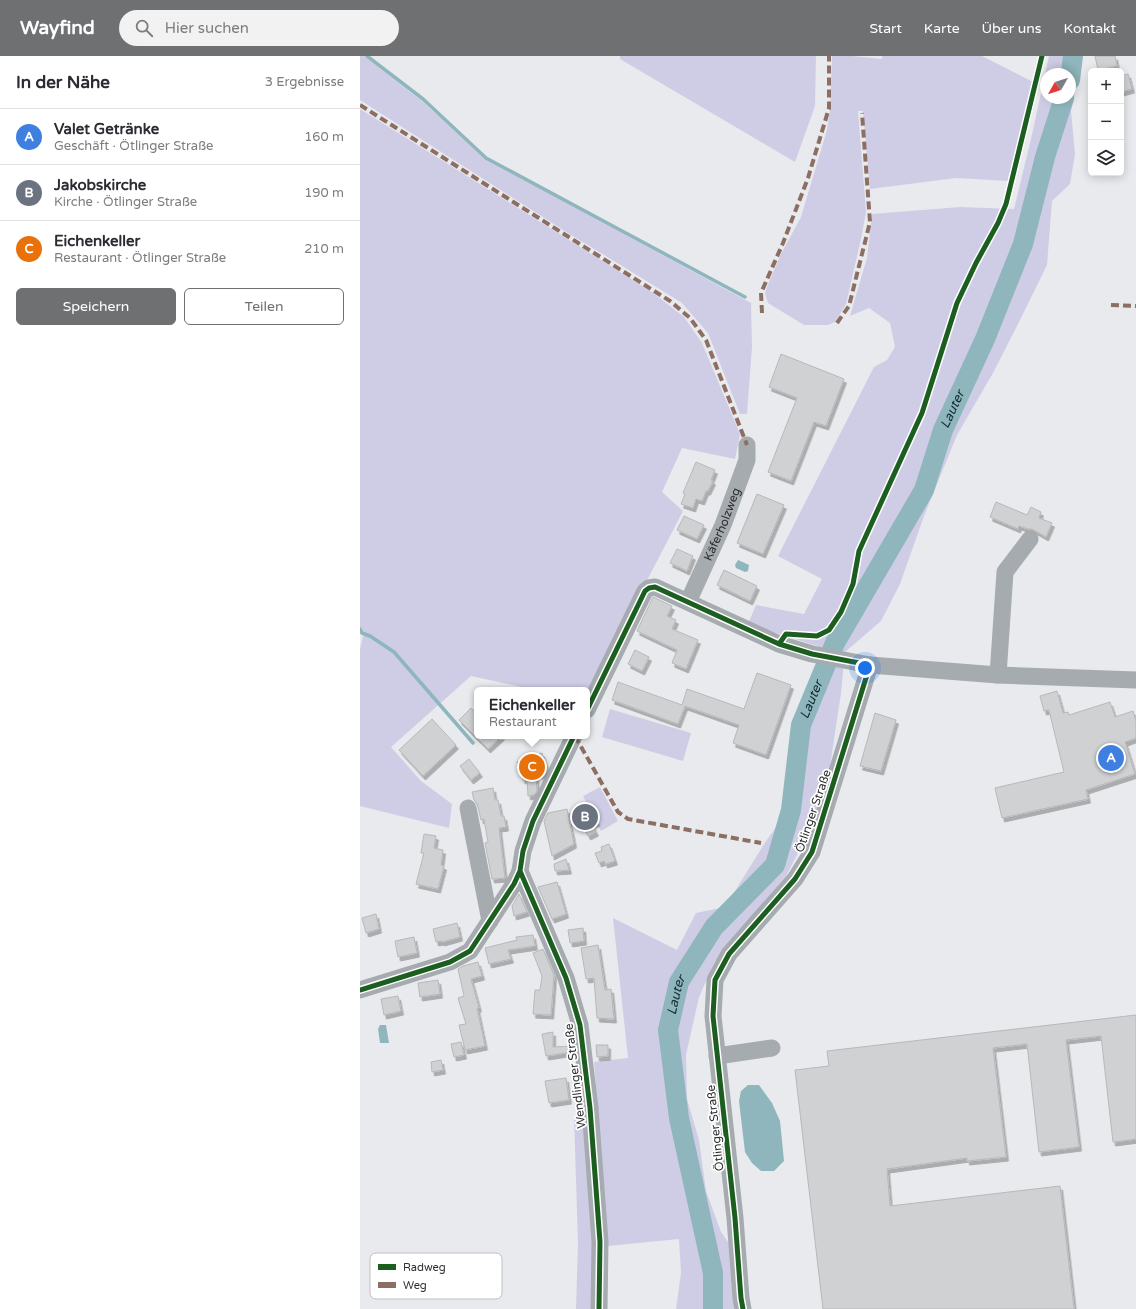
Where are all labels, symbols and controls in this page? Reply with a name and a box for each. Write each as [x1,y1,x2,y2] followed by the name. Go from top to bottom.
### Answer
[119,10,399,46] search box
[20,17,95,39] text: Wayfind
[133,17,155,39] icon: search
[165,19,249,37] text: Hier suchen
[870,20,902,37] text: Start
[924,20,960,37] text: Karte
[982,20,1042,37] text: Über uns
[1064,20,1116,37] text: Kontakt
[1040,68,1076,104] north arrow
[1088,68,1124,176] map controls
[1088,68,1124,104] button: +
[16,72,110,93] text: In der Nähe
[265,74,344,90] text: 3 Ergebnisse
[1088,104,1124,140] button: −
[54,120,159,138] text: Valet Getränke
[24,129,34,145] text: A
[304,129,344,145] text: 160 m
[54,138,213,154] text: Geschäft · Ötlinger Straße
[1088,140,1124,176] button: layers
[54,176,146,194] text: Jakobskirche
[24,185,34,201] text: B
[304,185,344,201] text: 190 m
[54,194,197,210] text: Kirche · Ötlinger Straße
[54,232,140,250] text: Eichenkeller
[24,241,34,257] text: C
[304,241,344,257] text: 210 m
[54,250,226,266] text: Restaurant · Ötlinger Straße
[16,288,176,325] button: Speichern
[184,288,344,325] button: Teilen
[937,386,969,431] water label: Lauter
[701,486,743,563] street label: Käferholzweg
[855,658,875,678] your location
[796,676,827,721] water label: Lauter
[474,687,590,739] popup
[489,696,575,714] text: Eichenkeller
[489,714,557,730] text: Restaurant
[1098,743,1124,773] pin: A
[519,752,545,782] pin: C
[792,767,834,854] street label: Ötlinger Straße
[572,802,598,832] pin: B
[664,971,690,1017] water label: Lauter
[562,1022,588,1129] street label: Wendlinger Straße
[703,1084,727,1172] street label: Ötlinger Straße
[370,1253,502,1299] legend
[403,1261,446,1274] text: Radweg
[403,1279,427,1292] text: Weg

